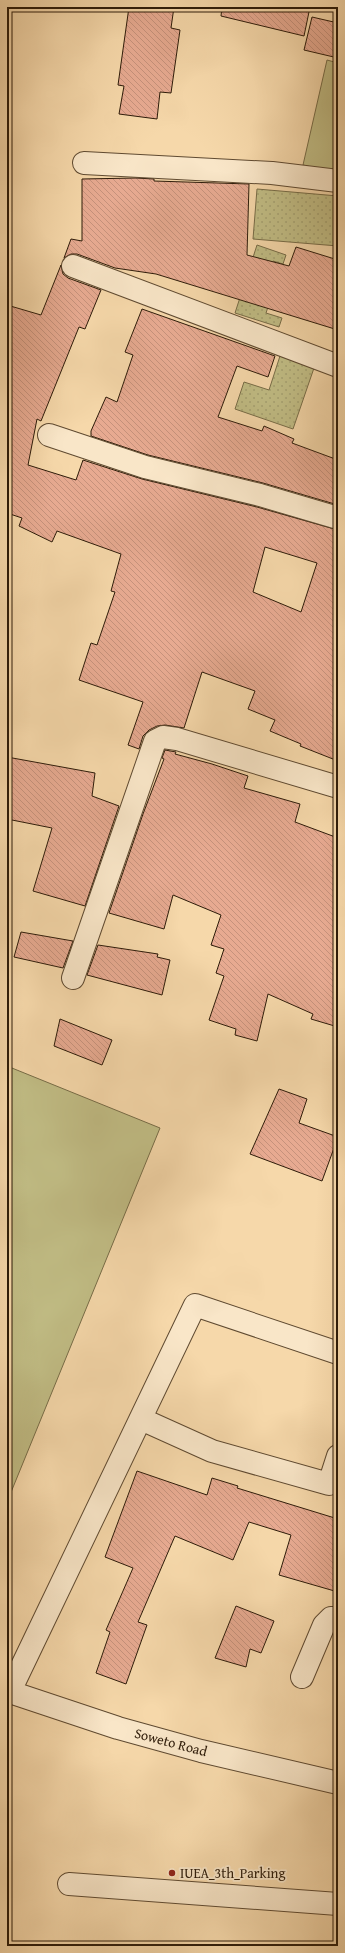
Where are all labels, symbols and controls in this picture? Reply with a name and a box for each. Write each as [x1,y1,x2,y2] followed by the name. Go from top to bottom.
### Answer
[132,1723,210,1761] street label: Soweto Road
[180,1863,285,1883] place label: IUEA_3th_Parking
[167,1868,177,1878] marker: IUEA_3th_Parking

